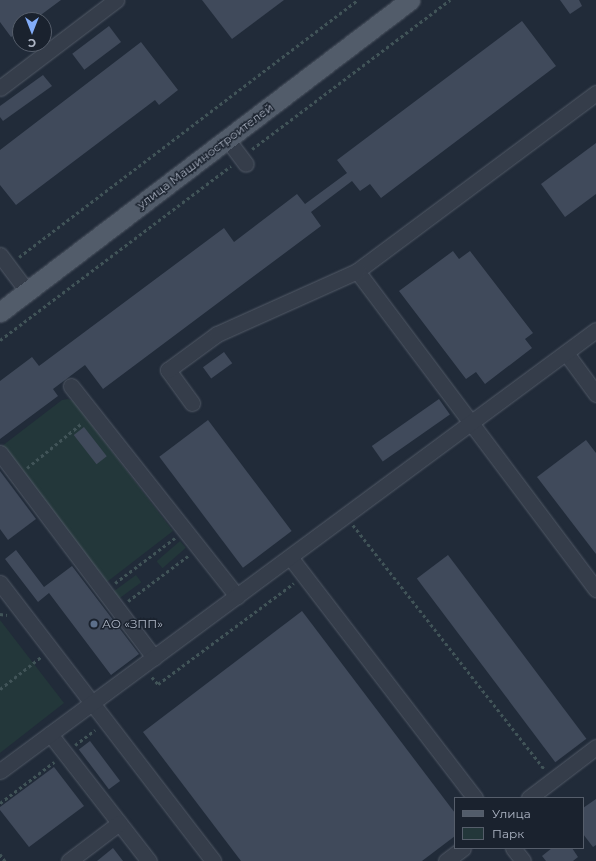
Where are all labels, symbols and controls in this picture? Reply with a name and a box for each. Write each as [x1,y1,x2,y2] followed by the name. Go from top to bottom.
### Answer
[12,12,52,52] north arrow
[28,36,36,50] text: С
[134,100,276,212] street label: улица Машиностроителей
[102,617,163,631] place label: АО «ЗПП»
[89,619,99,629] marker: АО «ЗПП»
[454,797,584,849] legend
[492,806,531,821] text: Улица
[492,826,524,841] text: Парк

